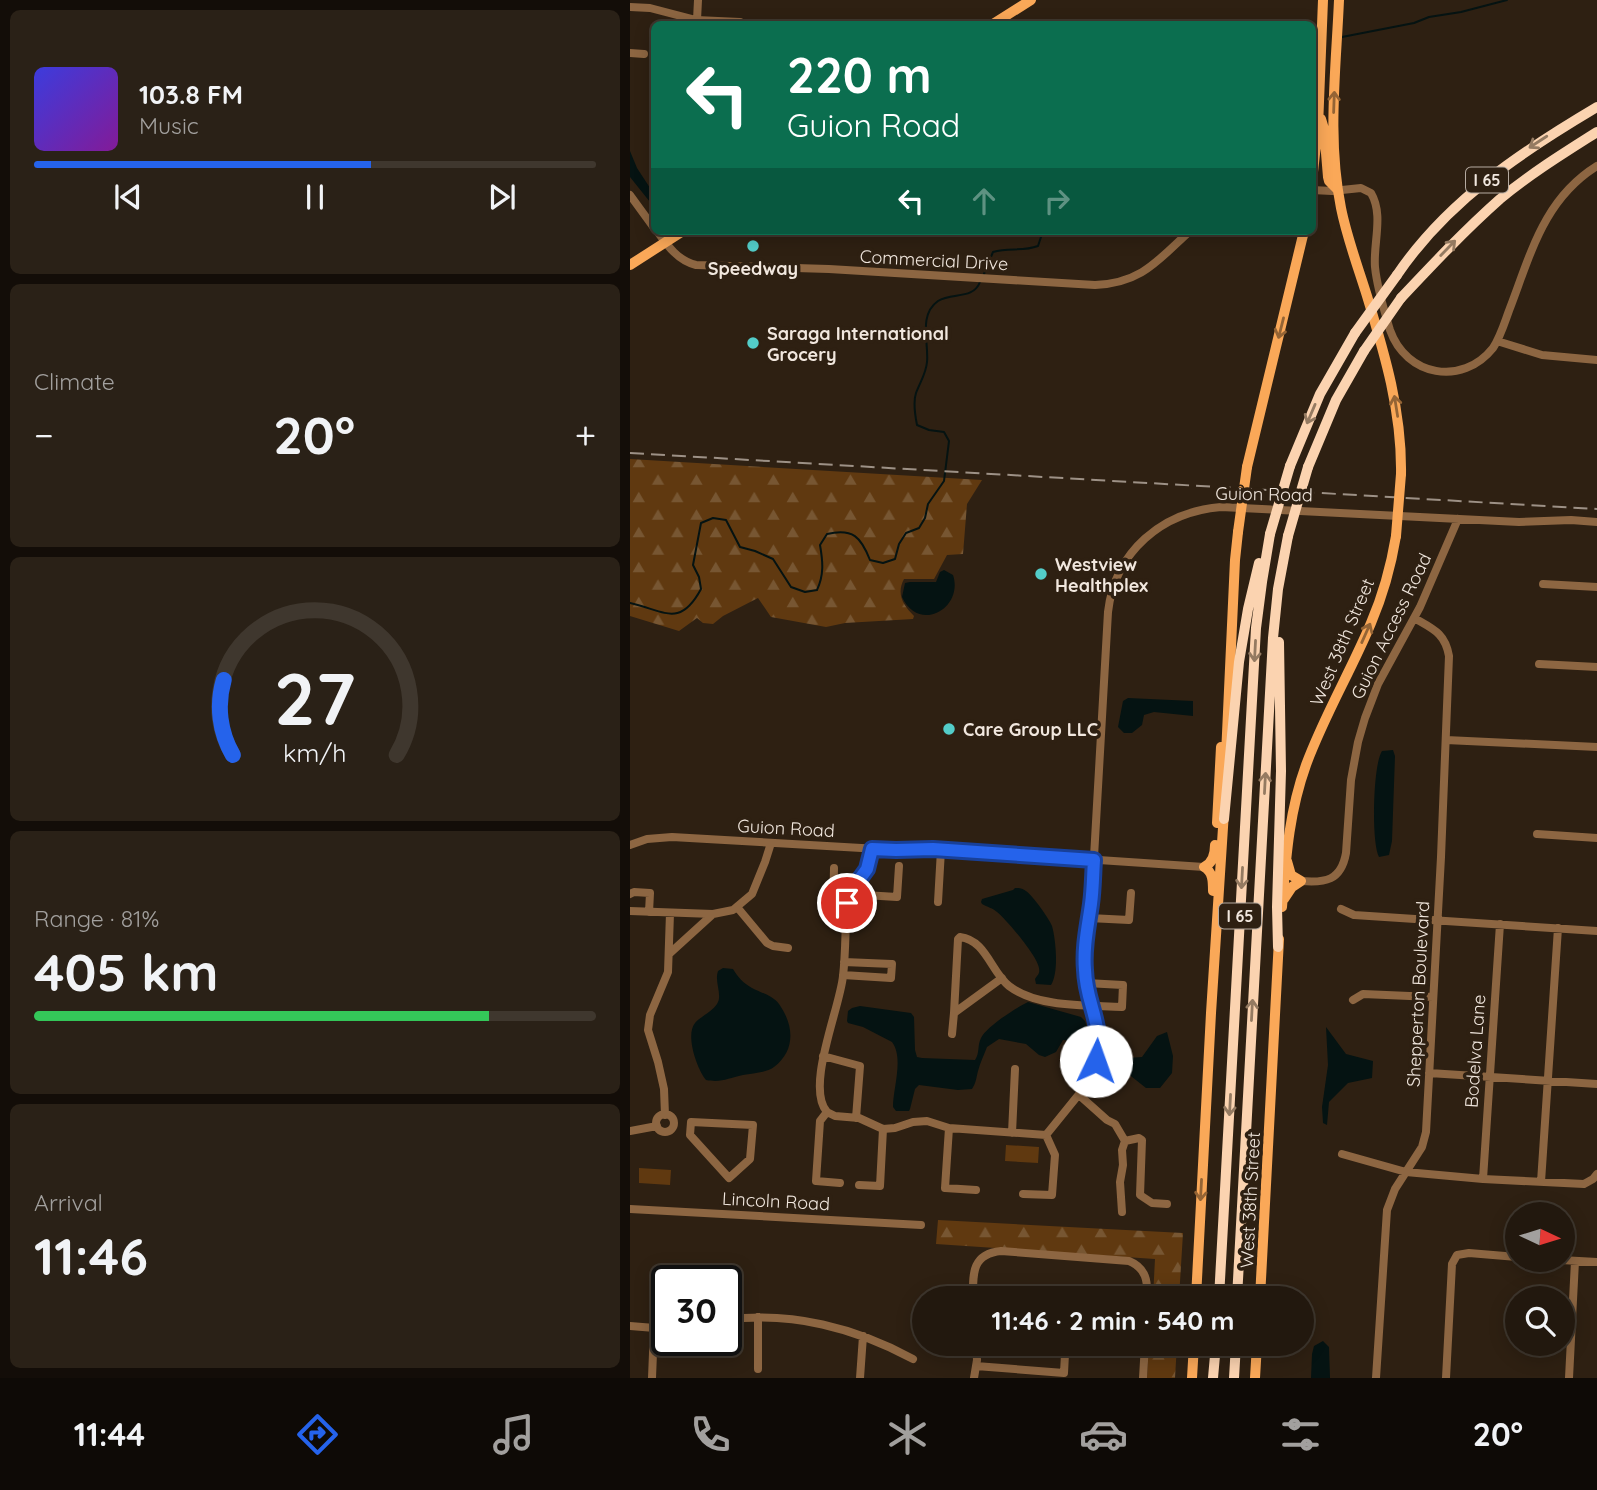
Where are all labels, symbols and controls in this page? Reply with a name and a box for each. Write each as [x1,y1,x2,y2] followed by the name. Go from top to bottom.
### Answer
[787,44,932,105] text: 220 m
[672,49,763,140] icon: left
[139,78,243,111] text: 103.8 FM
[1327,91,1340,114] one-way arrow
[787,105,960,145] text: Guion Road
[139,111,199,140] text: Music
[1529,136,1549,150] one-way arrow
[1466,168,1508,192] road number: I 65
[109,178,147,216] icon: previous
[296,178,334,216] icon: pause
[483,178,521,216] icon: next
[892,182,930,220] icon: left
[965,182,1003,220] icon: ahead
[1038,182,1076,220] icon: right
[745,238,761,254] marker: Speedway
[1440,240,1457,257] one-way arrow
[859,245,1009,275] street label: Commercial Drive
[708,257,798,280] place label: Speedway
[1274,316,1287,338] one-way arrow
[767,322,949,366] place label: Saraga International Grocery
[745,335,761,351] marker: Saraga International Grocery
[34,367,115,396] text: Climate
[1389,395,1402,418] one-way arrow
[273,402,355,467] text: 20°
[1304,403,1317,425] one-way arrow
[34,411,54,459] text: −
[575,411,596,459] text: +
[1215,482,1313,506] street label: Guion Road
[1346,549,1436,703] street label: Guion Access Road
[1055,553,1148,597] place label: Westview Healthplex
[1033,566,1049,582] marker: Westview Healthplex
[1305,575,1379,709] street label: West 38th Street
[1360,623,1374,644] one-way arrow
[1248,639,1261,661] one-way arrow
[274,652,356,743] text: 27
[963,718,1098,741] place label: Care Group LLC
[941,721,957,737] marker: Care Group LLC
[283,737,347,768] text: km/h
[1258,772,1271,795] one-way arrow
[737,814,835,842] street label: Guion Road
[1236,866,1249,889] one-way arrow
[817,873,877,933] pin
[828,884,866,922] icon: arrive
[1402,900,1434,1088] street label: Shepperton Boulevard
[34,904,159,933] text: Range · 81%
[1219,904,1261,928] road number: I 65
[34,939,219,1004] text: 405 km
[1460,993,1490,1109] street label: Bodelva Lane
[1246,999,1259,1022] one-way arrow
[1059,1024,1133,1098] position arrow
[1223,1093,1236,1116] one-way arrow
[1235,1131,1265,1269] street label: West 38th Street
[1194,1179,1207,1201] one-way arrow
[721,1187,831,1215] street label: Lincoln Road
[34,1188,103,1217] text: Arrival
[1505,1202,1575,1272] north arrow
[1505,1202,1575,1356] map controls
[34,1223,148,1288] text: 11:46
[651,1265,742,1356] speed limit sign: 30
[1505,1286,1575,1356] button: search
[992,1304,1234,1337] text: 11:46 · 2 min · 540 m
[293,1410,342,1459] icon: directions
[489,1410,538,1459] icon: music
[686,1410,735,1459] icon: phone
[883,1410,932,1459] icon: climate
[1079,1410,1128,1459] icon: car
[1276,1410,1325,1459] icon: filters
[74,1414,145,1454] text: 11:44
[1473,1414,1523,1454] text: 20°

